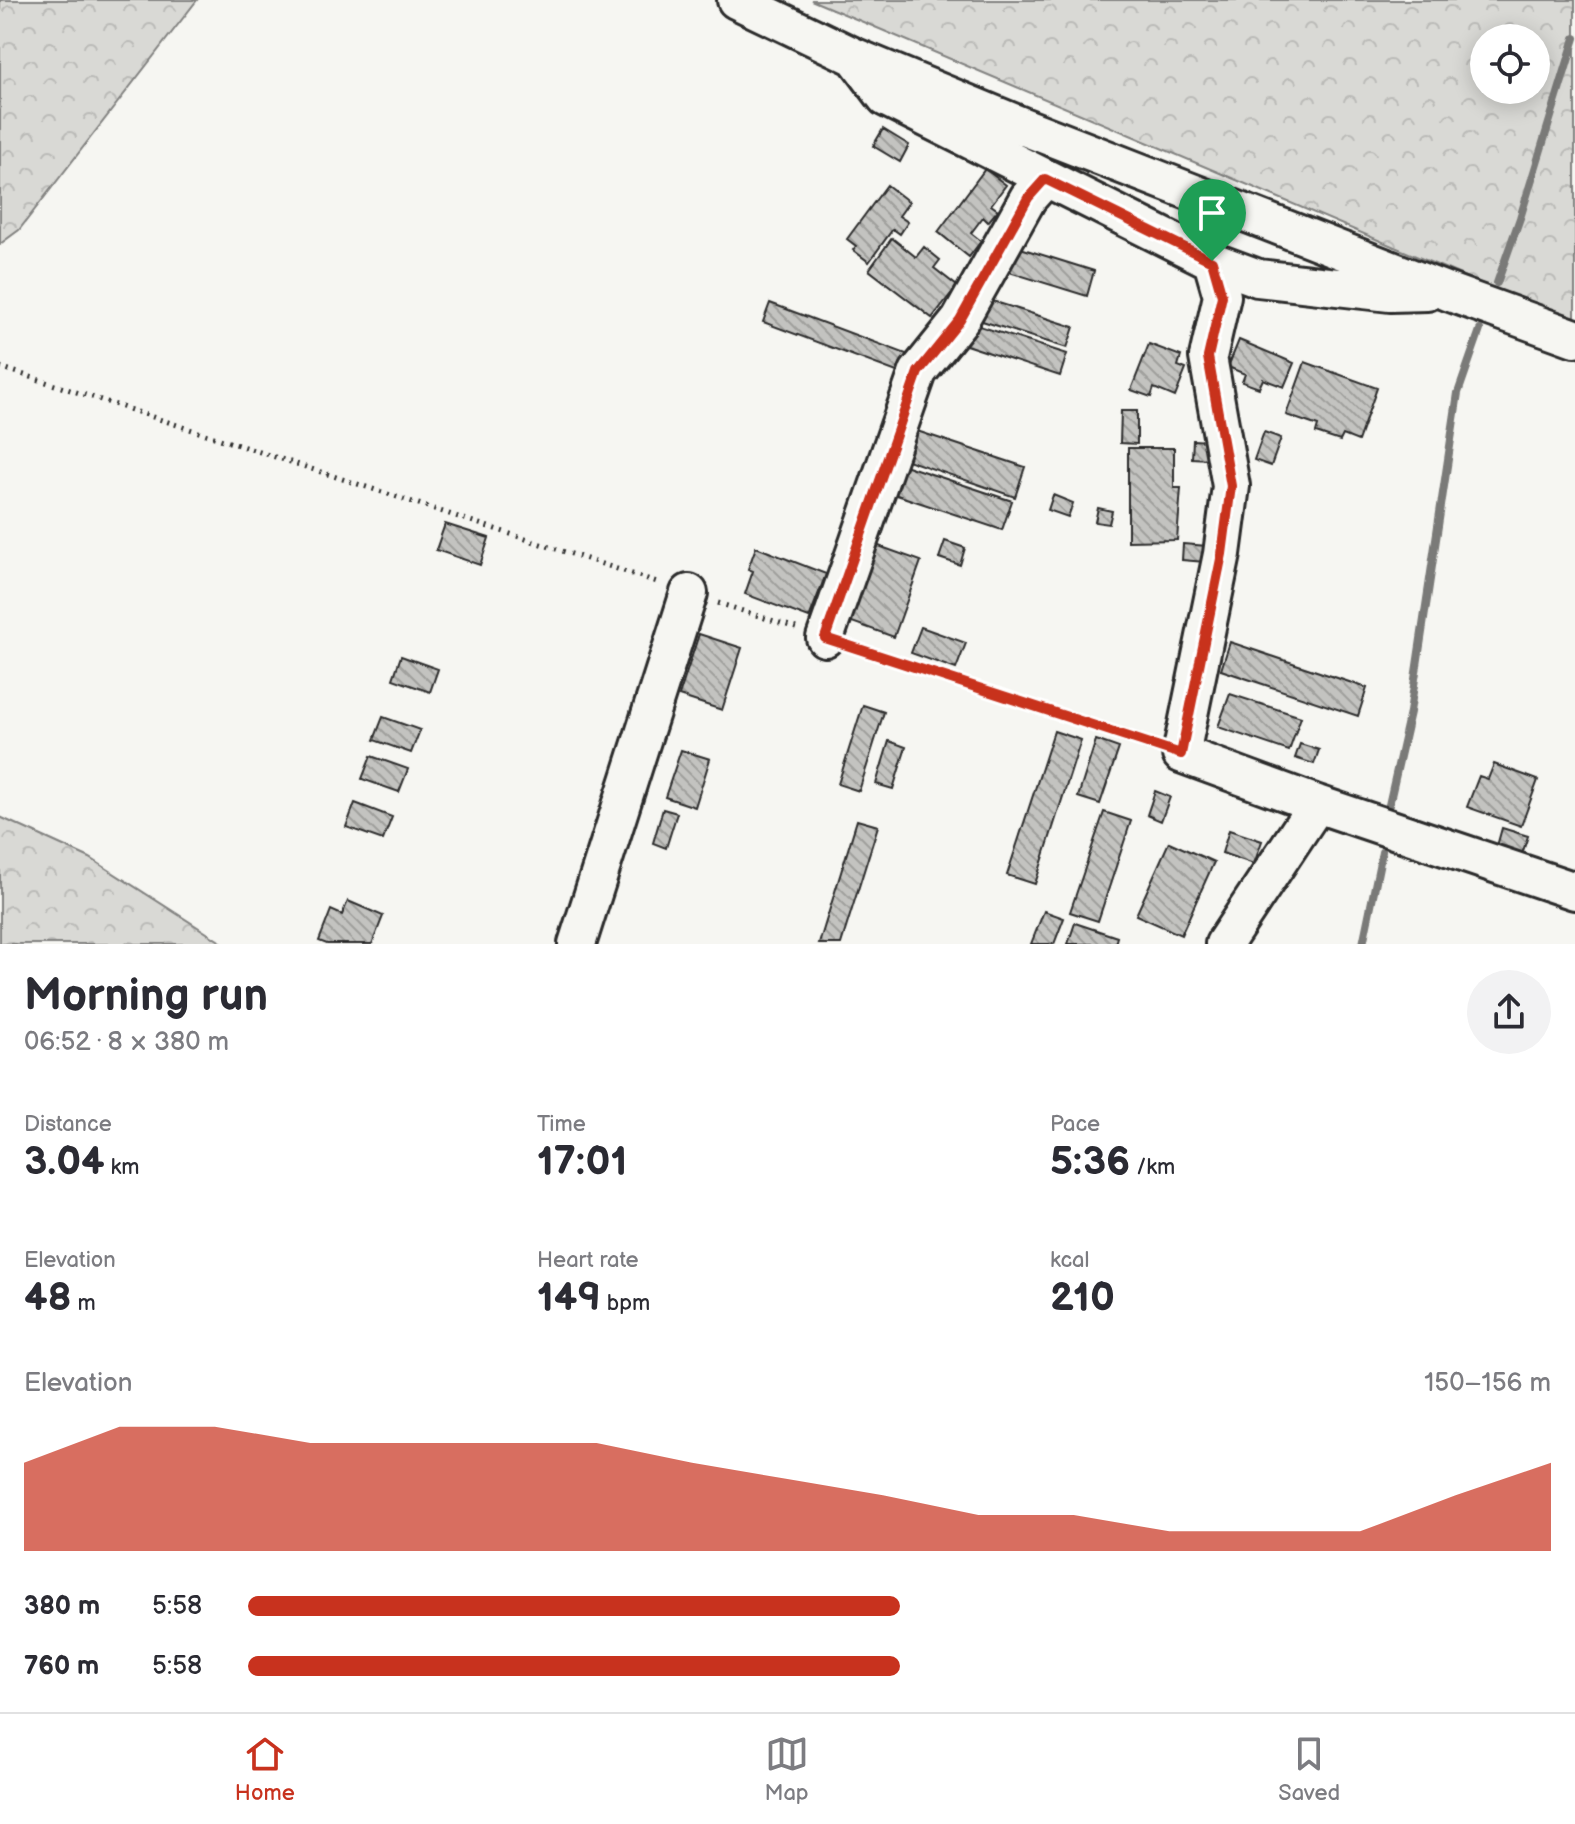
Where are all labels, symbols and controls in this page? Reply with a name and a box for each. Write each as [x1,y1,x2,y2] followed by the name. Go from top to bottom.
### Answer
[1470,24,1550,104] map controls
[1470,24,1550,104] button: locate
[1178,179,1246,261] pin
[1190,191,1234,235] icon: arrive
[24,970,268,1023] text: Morning run
[1467,970,1551,1054] button: share
[24,1027,229,1058] text: 06:52 · 8 × 380 m
[24,1111,112,1138] text: Distance
[537,1111,586,1138] text: Time
[1050,1111,1100,1138] text: Pace
[24,1138,105,1186] text: 3.04
[537,1138,627,1186] text: 17:01
[1050,1138,1130,1186] text: 5:36
[105,1154,140,1181] text: km
[1130,1154,1175,1181] text: /km
[24,1247,116,1274] text: Elevation
[537,1247,639,1274] text: Heart rate
[1050,1247,1089,1274] text: kcal
[24,1274,72,1322] text: 48
[537,1274,601,1322] text: 149
[1050,1274,1115,1322] text: 210
[72,1290,96,1317] text: m
[601,1290,650,1317] text: bpm
[24,1368,132,1399] text: Elevation
[1424,1368,1551,1399] text: 150–156 m
[24,1591,100,1622] text: 380 m
[152,1591,202,1622] text: 5:58
[24,1651,99,1682] text: 760 m
[152,1651,202,1682] text: 5:58
[235,1732,295,1807] tab: Home
[764,1732,809,1807] tab: Map
[1278,1732,1340,1807] tab: Saved

